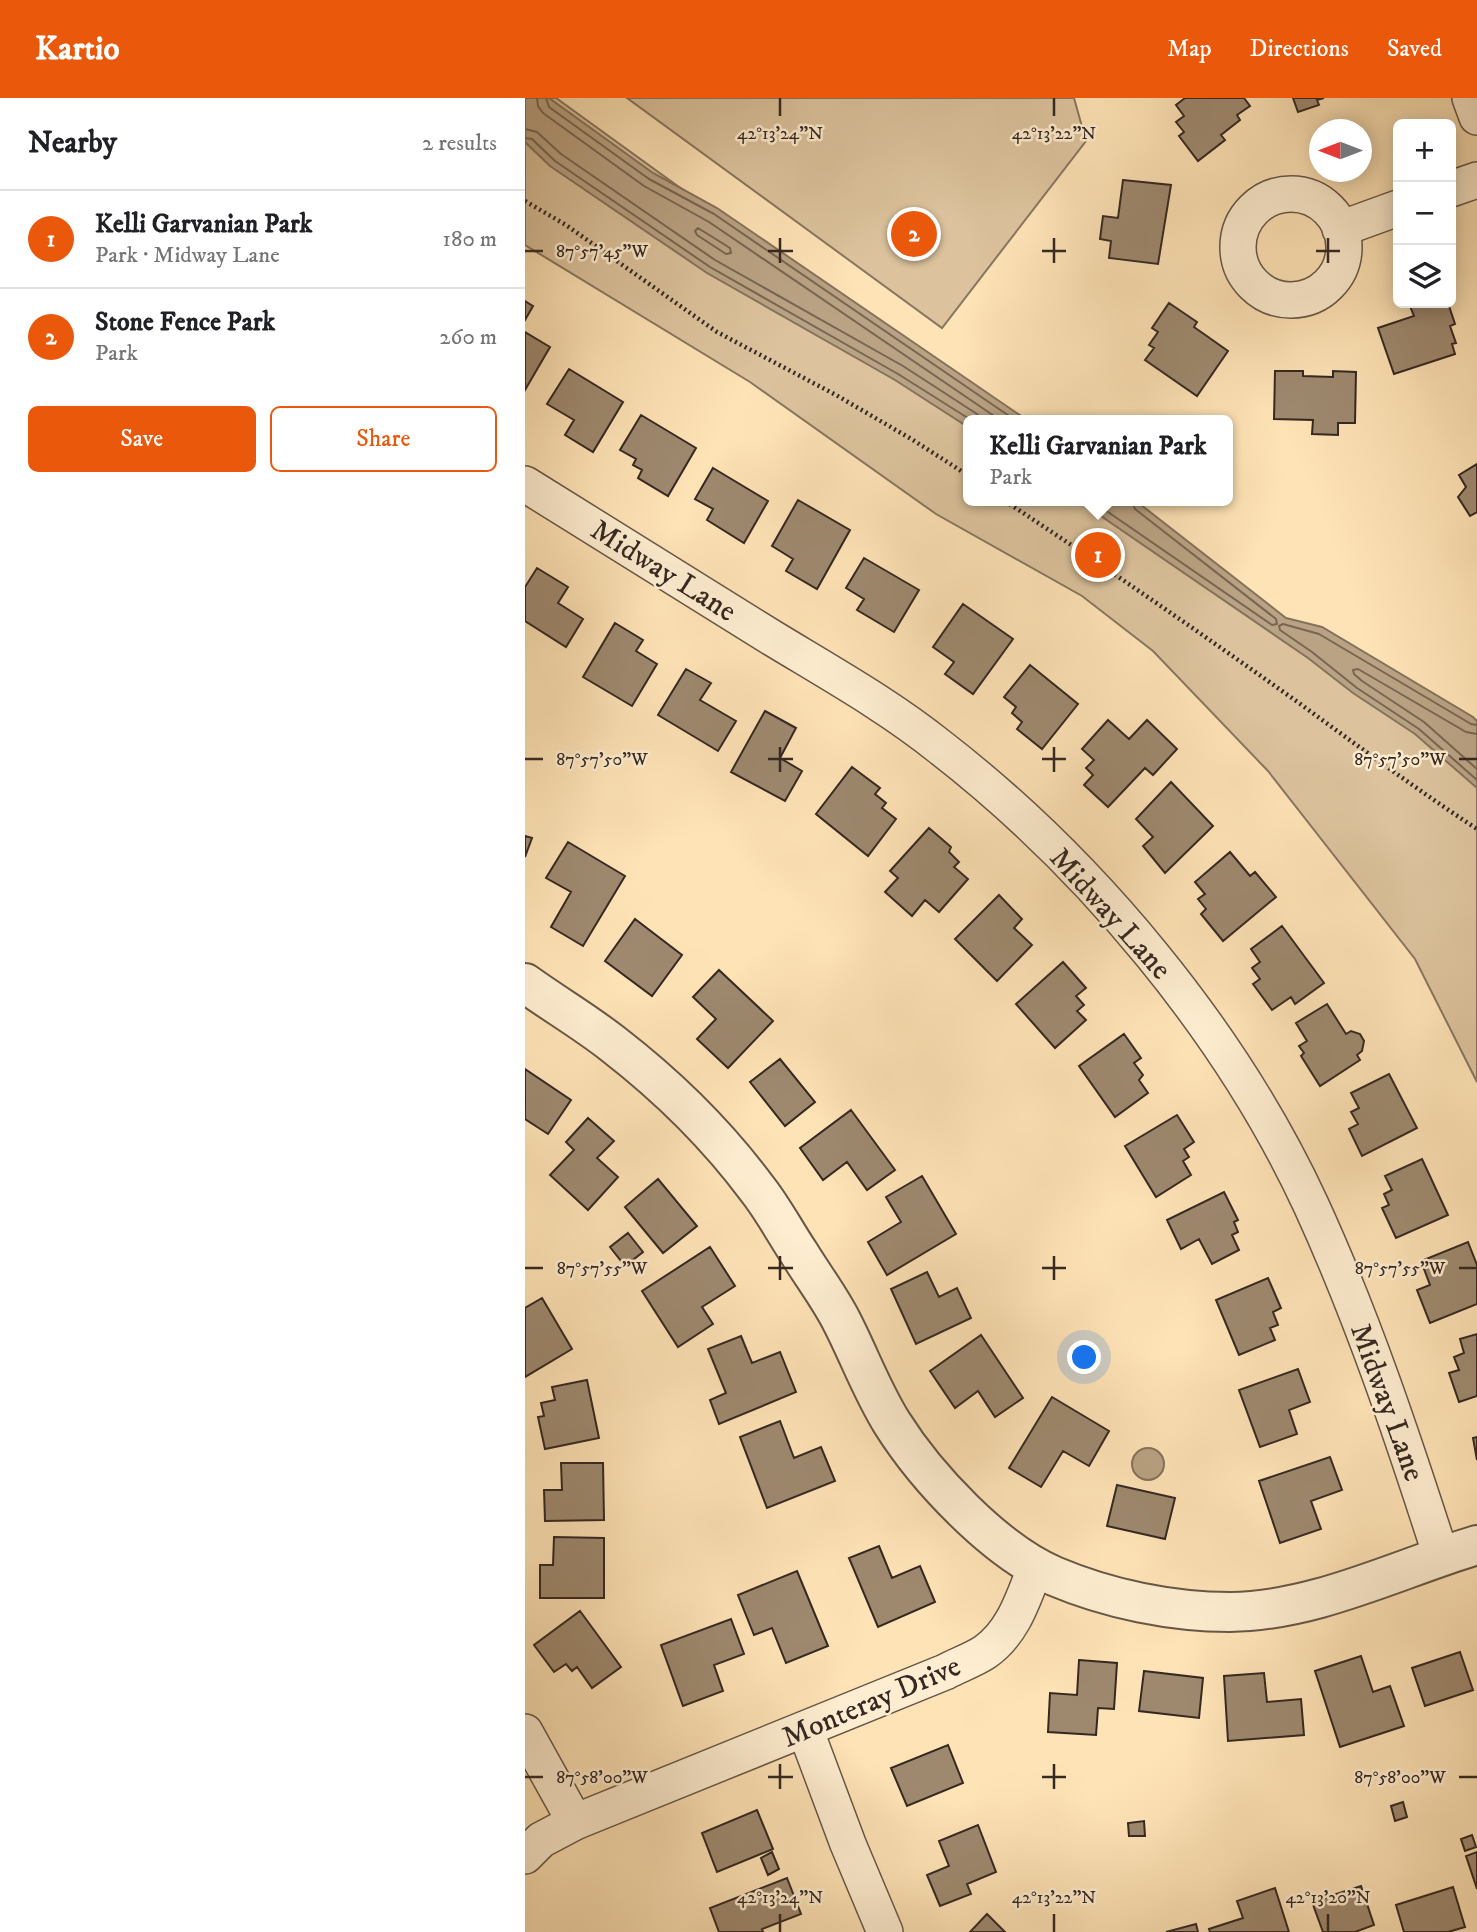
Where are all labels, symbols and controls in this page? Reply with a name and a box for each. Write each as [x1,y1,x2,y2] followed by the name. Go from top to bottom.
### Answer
[35,29,120,70] text: Kartio
[1167,34,1212,64] text: Map
[1250,34,1349,64] text: Directions
[1387,34,1442,64] text: Saved
[1309,119,1372,182] north arrow
[1393,119,1456,308] map controls
[1393,119,1456,182] button: +
[737,123,823,145] text: 42°13'24"N
[1012,123,1096,145] text: 42°13'22"N
[28,125,117,162] text: Nearby
[422,129,497,158] text: 2 results
[1393,182,1456,245] button: −
[95,208,312,241] text: Kelli Garvanian Park
[891,208,937,260] pin: 2
[47,225,55,254] text: 1
[442,225,497,254] text: 180 m
[95,241,280,270] text: Park · Midway Lane
[556,241,648,263] text: 87°57'45"W
[1393,245,1456,308] button: layers
[95,306,275,339] text: Stone Fence Park
[45,323,57,352] text: 2
[439,323,497,352] text: 260 m
[95,339,138,368] text: Park
[28,406,256,472] button: Save
[270,406,497,472] button: Share
[963,415,1233,506] popup
[989,430,1207,463] text: Kelli Garvanian Park
[989,463,1032,492] text: Park
[584,512,743,631] street label: Midway Lane
[1075,529,1121,581] pin: 1
[556,749,648,771] text: 87°57'50"W
[1354,749,1446,771] text: 87°57'50"W
[1041,840,1179,988] street label: Midway Lane
[557,1258,648,1280] text: 87°57'55"W
[1355,1258,1446,1280] text: 87°57'55"W
[1341,1319,1432,1486] street label: Midway Lane
[1067,1340,1101,1374] your location
[777,1648,966,1757] street label: Monteray Drive
[556,1767,648,1789] text: 87°58'00"W
[1354,1767,1446,1789] text: 87°58'00"W
[737,1887,823,1909] text: 42°13'24"N
[1012,1887,1096,1909] text: 42°13'22"N
[1285,1887,1371,1909] text: 42°13'20"N

